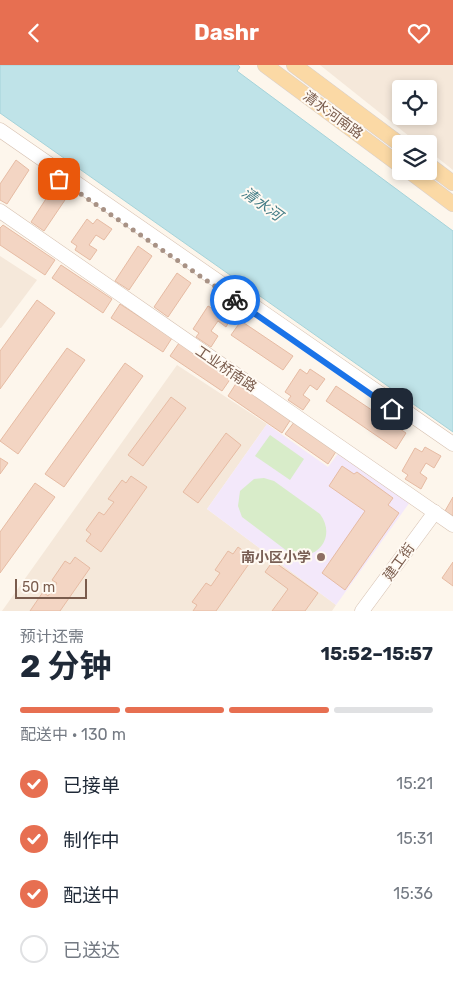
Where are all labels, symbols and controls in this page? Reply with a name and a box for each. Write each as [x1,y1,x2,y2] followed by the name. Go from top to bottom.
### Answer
[20,19,48,47] icon: back
[194,19,259,46] text: Dashr
[405,19,433,47] icon: heart
[392,80,437,180] map controls
[392,80,437,125] button: locate
[300,88,366,142] street label: 清水河南路
[392,135,437,180] button: layers
[38,158,80,200] pin
[45,165,73,193] icon: bag
[239,183,288,226] water label: 清水河
[210,275,260,325] courier
[221,286,249,314] icon: bike
[192,342,260,396] street label: 工业桥南路
[371,388,413,430] pin
[378,395,406,423] icon: home
[380,540,418,584] street label: 建工街
[241,549,311,566] place label: 南小区小学
[315,551,327,563] marker: 南小区小学
[15,576,88,599] scale bar
[22,579,55,596] text: 50 m
[20,627,84,646] text: 预计还需
[321,642,433,665] text: 15:52–15:57
[20,647,112,685] text: 2 分钟
[20,725,126,744] text: 配送中 · 130 m
[20,770,48,798] icon: check
[63,774,120,797] text: 已接单
[396,774,433,793] text: 15:21
[20,825,48,853] icon: check
[63,829,120,852] text: 制作中
[396,829,433,848] text: 15:31
[20,880,48,908] icon: check
[63,884,120,907] text: 配送中
[393,884,433,903] text: 15:36
[63,939,120,962] text: 已送达

